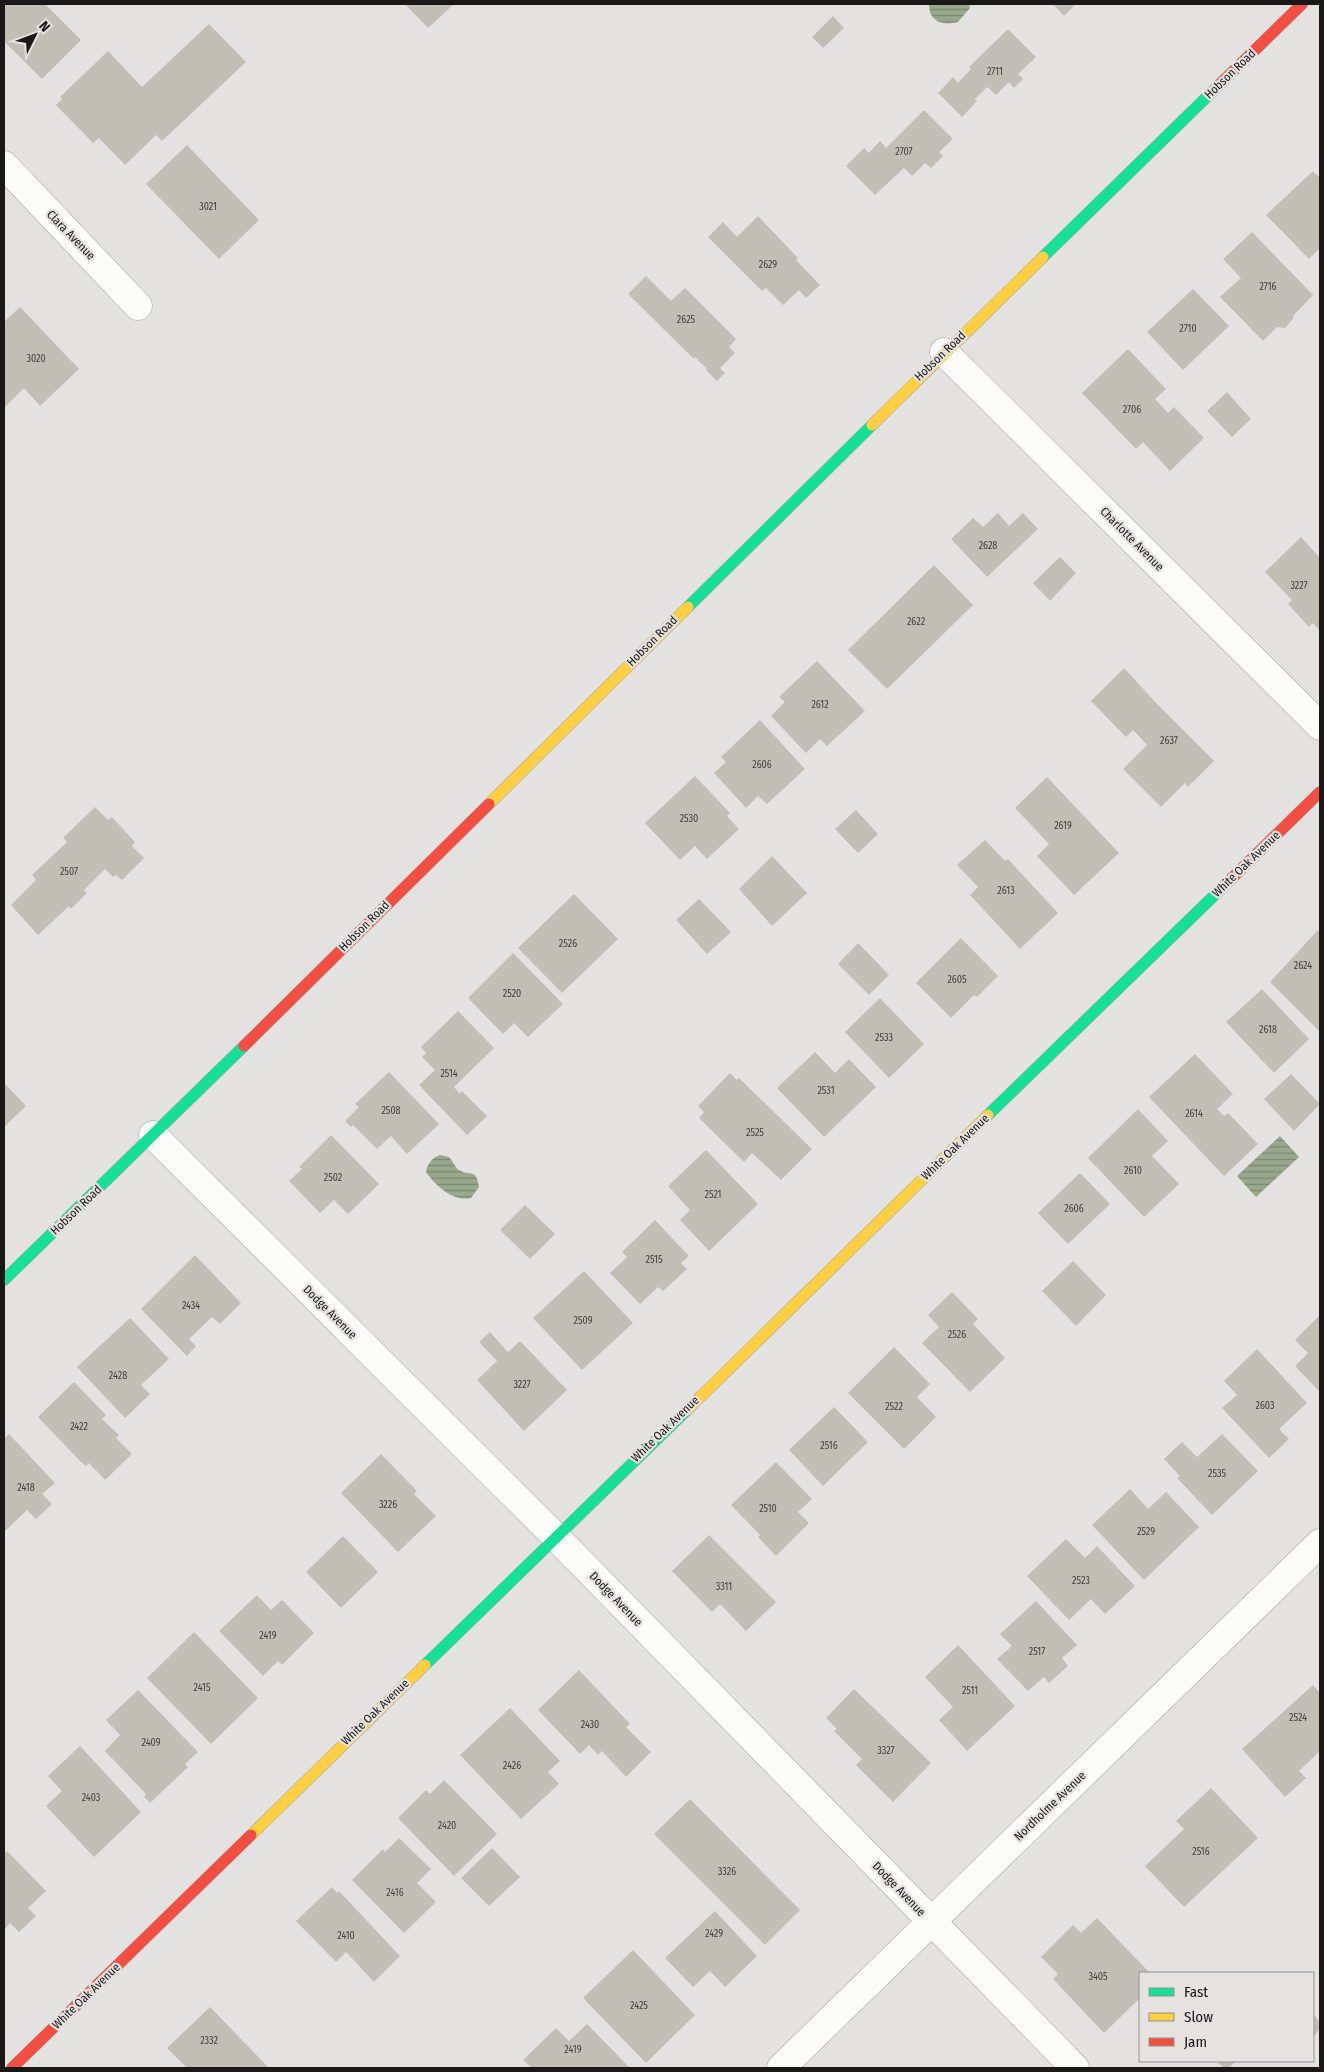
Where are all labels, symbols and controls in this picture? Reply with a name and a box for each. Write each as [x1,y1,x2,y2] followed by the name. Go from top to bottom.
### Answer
[10,10,60,60] north arrow
[35,18,53,35] text: N
[1202,46,1258,102] street label: Hobson Road
[987,66,1003,78] house number: 2711
[895,146,913,158] house number: 2707
[199,201,217,213] house number: 3021
[44,207,98,263] street label: Clara Avenue
[759,259,777,271] house number: 2629
[1259,281,1277,293] house number: 2716
[677,314,696,326] house number: 2625
[1179,323,1197,335] house number: 2710
[912,328,968,384] street label: Hobson Road
[26,353,46,365] house number: 3020
[1123,404,1141,416] house number: 2706
[1097,504,1167,574] street label: Charlotte Avenue
[979,540,997,552] house number: 2628
[1290,580,1308,592] house number: 3227
[624,613,680,669] street label: Hobson Road
[907,616,926,628] house number: 2622
[811,699,829,711] house number: 2612
[1160,735,1178,747] house number: 2637
[752,759,772,771] house number: 2606
[680,813,698,825] house number: 2530
[1054,820,1072,832] house number: 2619
[1209,828,1283,900] street label: White Oak Avenue
[60,866,78,878] house number: 2507
[997,885,1015,897] house number: 2613
[336,898,392,954] street label: Hobson Road
[559,938,577,950] house number: 2526
[1294,960,1312,972] house number: 2624
[947,974,967,986] house number: 2605
[503,988,521,1000] house number: 2520
[1259,1024,1277,1036] house number: 2618
[875,1032,893,1044] house number: 2533
[440,1068,458,1080] house number: 2514
[817,1085,835,1097] house number: 2531
[381,1105,401,1117] house number: 2508
[1185,1108,1203,1120] house number: 2614
[918,1111,992,1183] street label: White Oak Avenue
[746,1127,764,1139] house number: 2525
[1124,1165,1142,1177] house number: 2610
[324,1172,343,1184] house number: 2502
[48,1182,104,1238] street label: Hobson Road
[705,1189,722,1201] house number: 2521
[1064,1203,1084,1215] house number: 2606
[646,1254,663,1266] house number: 2515
[300,1282,360,1342] street label: Dodge Avenue
[182,1300,200,1312] house number: 2434
[574,1315,593,1327] house number: 2509
[948,1329,966,1341] house number: 2526
[109,1370,127,1382] house number: 2428
[513,1379,531,1391] house number: 3227
[628,1393,702,1465] street label: White Oak Avenue
[1256,1400,1275,1412] house number: 2603
[885,1401,903,1413] house number: 2522
[70,1421,88,1433] house number: 2422
[820,1440,838,1452] house number: 2516
[1208,1468,1226,1480] house number: 2535
[17,1482,35,1494] house number: 2418
[379,1499,397,1511] house number: 3226
[759,1503,777,1515] house number: 2510
[1137,1526,1155,1538] house number: 2529
[587,1569,645,1629] street label: Dodge Avenue
[1072,1575,1090,1587] house number: 2523
[716,1581,732,1593] house number: 3311
[259,1630,277,1642] house number: 2419
[1029,1646,1045,1658] house number: 2517
[338,1676,412,1748] street label: White Oak Avenue
[194,1682,211,1694] house number: 2415
[962,1685,978,1697] house number: 2511
[1289,1712,1307,1724] house number: 2524
[581,1719,599,1731] house number: 2430
[141,1737,161,1749] house number: 2409
[877,1745,895,1757] house number: 3327
[503,1760,521,1772] house number: 2426
[1011,1768,1089,1844] street label: Nordholme Avenue
[82,1792,101,1804] house number: 2403
[438,1820,456,1832] house number: 2420
[1192,1846,1210,1858] house number: 2516
[870,1859,928,1919] street label: Dodge Avenue
[718,1866,736,1878] house number: 3326
[386,1887,404,1899] house number: 2416
[705,1928,723,1940] house number: 2429
[337,1930,355,1942] house number: 2410
[49,1960,123,2032] street label: White Oak Avenue
[1088,1971,1108,1983] house number: 3405
[1139,1972,1314,2062] legend
[1184,1983,1208,2001] text: Fast
[630,2000,648,2012] house number: 2425
[1184,2008,1213,2026] text: Slow
[1184,2033,1207,2051] text: Jam
[200,2035,218,2047] house number: 2332
[564,2044,582,2056] house number: 2419

